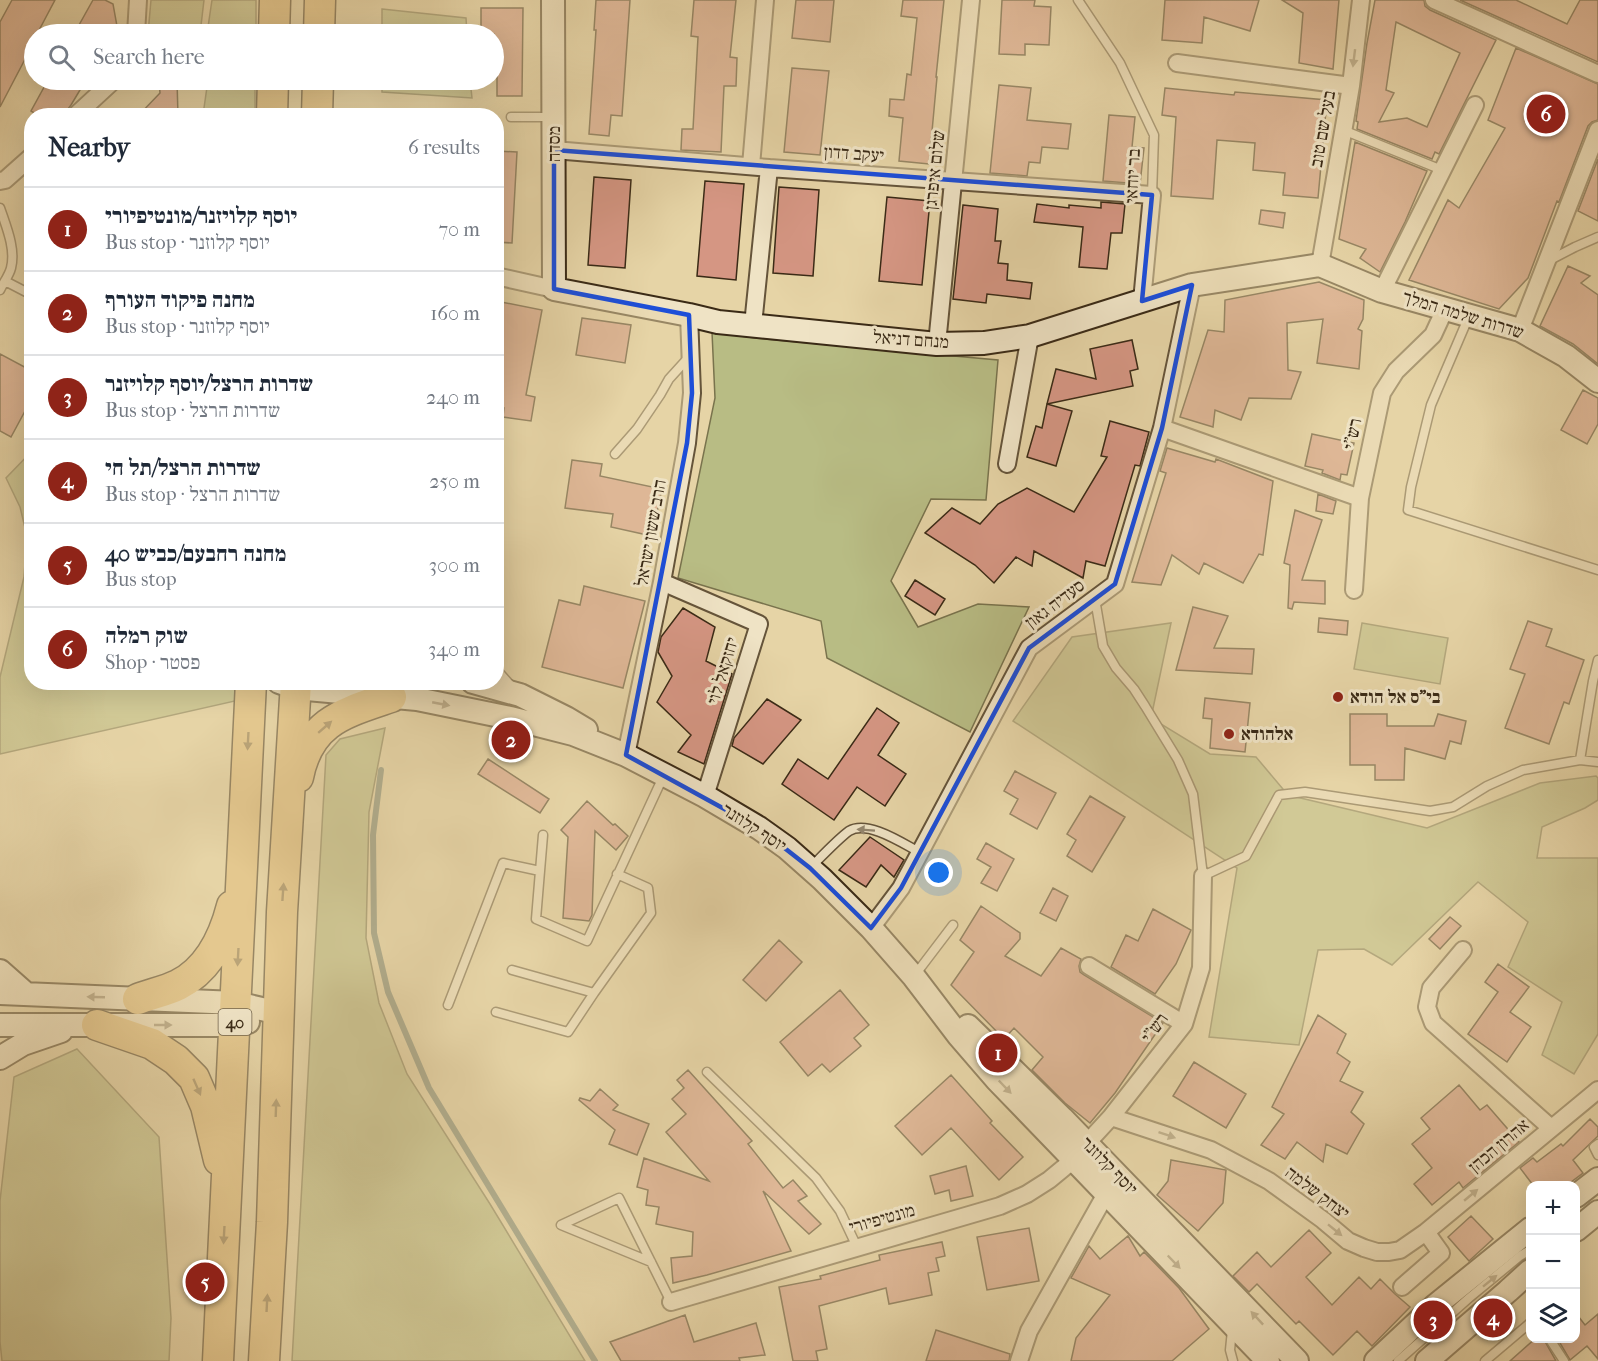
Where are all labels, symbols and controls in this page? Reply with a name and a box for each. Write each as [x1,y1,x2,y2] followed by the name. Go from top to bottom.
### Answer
[24,24,504,90] search box
[45,41,78,74] icon: search
[93,44,205,70] text: Search here
[1349,49,1359,68] one-way arrow
[1306,89,1340,169] street label: בעל שם טוב
[1526,92,1566,136] pin: 6
[544,126,565,162] street label: מסדה
[920,129,950,211] street label: שלום איפרגן
[48,132,130,163] text: Nearby
[408,136,480,159] text: 6 results
[823,141,885,167] street label: יעקב דדון
[1121,148,1145,204] street label: בר יוחאי
[105,203,297,229] text: יוסף קלויזנר/מונטיפיורי
[64,218,71,241] text: 1
[438,218,480,241] text: 70 m
[105,231,270,254] text: Bus stop · יוסף קלוזנר
[105,287,255,313] text: מחנה פיקוד העורף
[1400,287,1526,343] street label: שדרות שלמה המלך
[62,302,73,325] text: 2
[430,302,480,325] text: 160 m
[105,315,270,338] text: Bus stop · יוסף קלוזנר
[872,327,950,353] street label: מנחם דניאל
[105,371,313,397] text: שדרות הרצל/יוסף קלויזנר
[63,386,72,409] text: 3
[426,386,480,409] text: 240 m
[105,399,280,422] text: Bus stop · שדרות הרצל
[1339,416,1367,452] street label: רש"י
[105,455,261,481] text: שדרות הרצל/תל חי
[62,470,73,493] text: 4
[429,470,480,493] text: 250 m
[631,478,671,588] street label: הרב ששון ישראל
[105,483,280,506] text: Bus stop · שדרות הרצל
[105,541,286,567] text: מחנה רחבעם/כביש 40
[63,554,72,577] text: 5
[429,554,480,577] text: 300 m
[105,568,177,591] text: Bus stop
[1021,575,1089,633] street label: סעדיה גאון
[105,623,188,649] text: שוק רמלה
[703,635,743,707] street label: יחזקאל לוי
[62,638,73,661] text: 6
[428,638,480,661] text: 340 m
[105,651,200,674] text: Shop · פסטר
[1350,687,1441,708] place label: בי"ס אל הודא
[1331,690,1345,704] marker: בי"ס אל הודא
[431,700,450,709] one-way arrow
[492,718,530,762] pin: 2
[317,721,332,734] one-way arrow
[1241,724,1294,745] place label: אלהודא
[1222,727,1236,741] marker: אלהודא
[244,731,253,750] one-way arrow
[718,799,790,857] street label: יוסף קלוזנר
[856,825,875,835] one-way arrow
[924,858,953,887] your location
[279,882,288,901] one-way arrow
[233,947,242,966] one-way arrow
[86,992,105,1002] one-way arrow
[218,1009,252,1035] road number: 40
[1137,1009,1173,1047] street label: רש"י
[154,1020,173,1030] one-way arrow
[978,1030,1018,1076] pin: 1
[192,1078,202,1096] one-way arrow
[997,1080,1011,1094] one-way arrow
[271,1098,280,1117] one-way arrow
[1465,1115,1533,1177] street label: אהרון הכהן
[1158,1131,1176,1140] one-way arrow
[1076,1133,1142,1199] street label: יוסף קלוזנר
[1281,1162,1353,1224] street label: יצחק שלמה
[1526,1181,1580,1343] map controls
[1526,1181,1580,1235] button: +
[1463,1189,1478,1202] one-way arrow
[847,1200,917,1238] street label: מונטיפיורי
[1328,1224,1343,1236] one-way arrow
[220,1226,229,1245] one-way arrow
[1526,1235,1580,1289] button: −
[1167,1254,1181,1269] one-way arrow
[186,1260,224,1304] pin: 5
[1482,1275,1497,1288] one-way arrow
[1526,1289,1580,1343] button: layers
[263,1293,272,1312] one-way arrow
[1474,1296,1512,1340] pin: 4
[1414,1298,1452,1342] pin: 3
[1250,1312,1264,1326] one-way arrow

